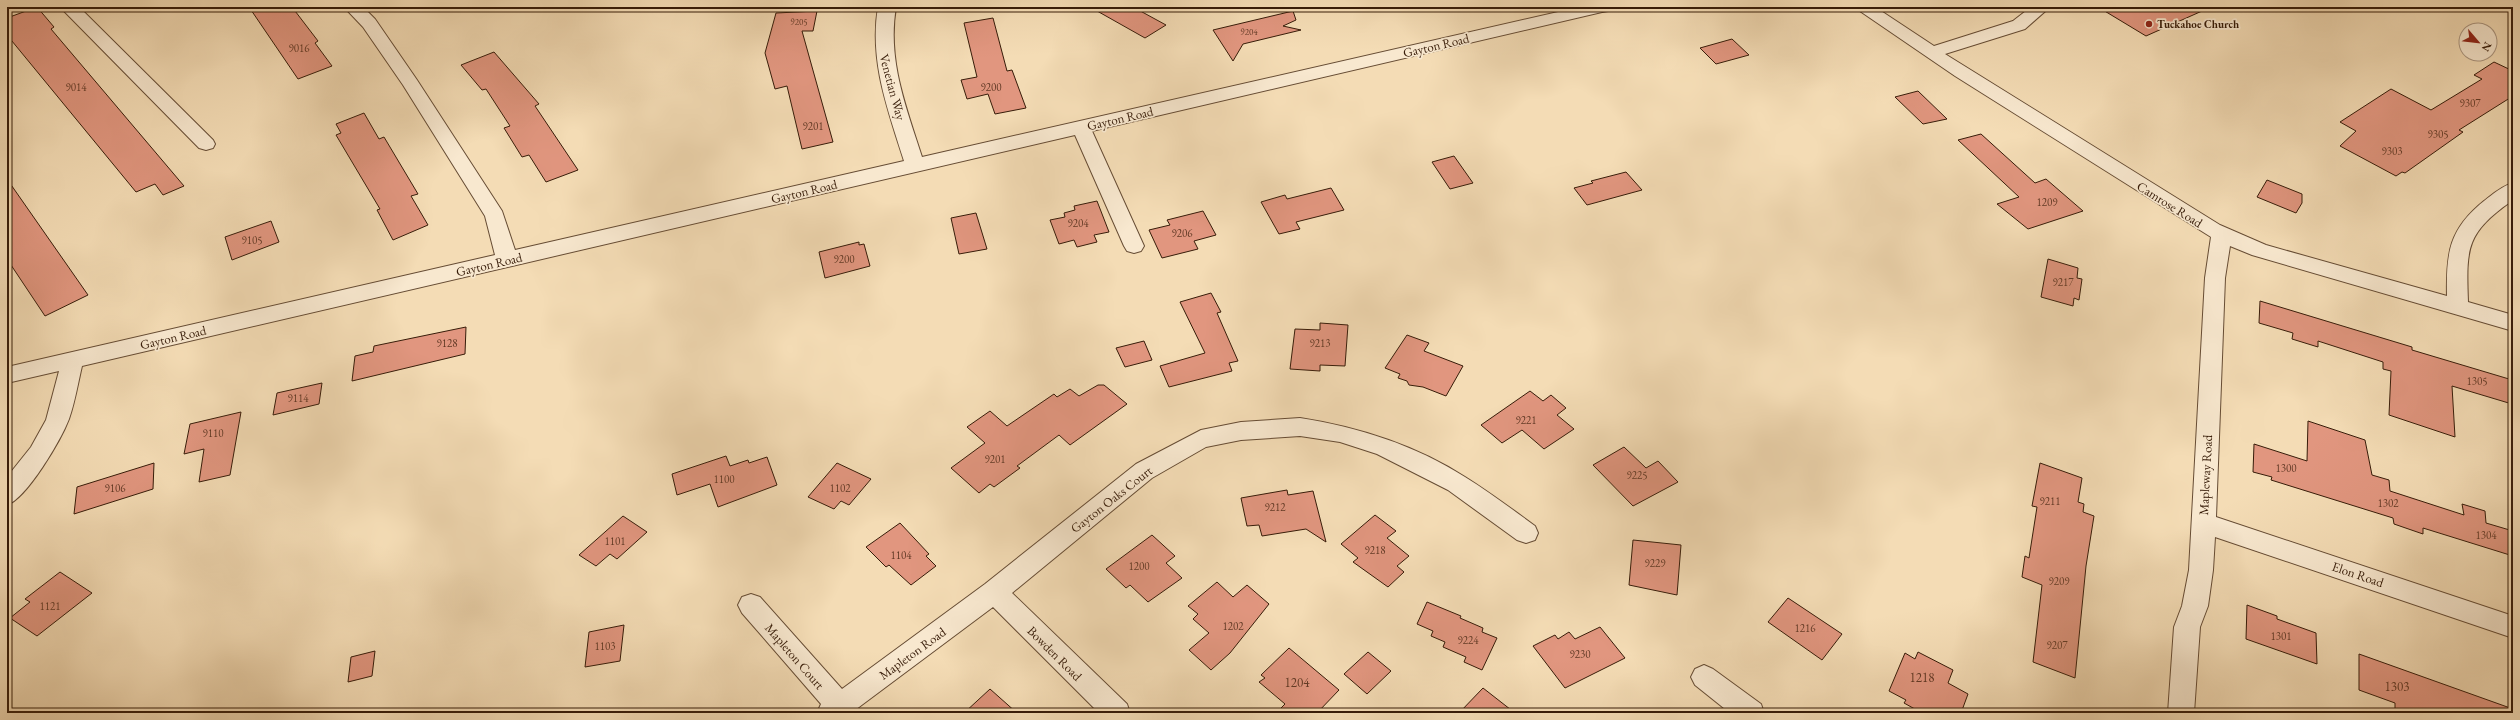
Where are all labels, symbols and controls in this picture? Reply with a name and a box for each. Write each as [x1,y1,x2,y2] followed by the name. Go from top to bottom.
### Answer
[790,16,808,28] house number: 9205
[2157,17,2239,31] place label: Tuckahoe Church
[2144,19,2154,29] marker: Tuckahoe Church
[2458,22,2498,62] north arrow
[1240,26,1258,38] house number: 9204
[1401,30,1471,61] street label: Gayton Road
[2479,39,2495,54] text: N
[288,41,310,55] house number: 9016
[876,52,910,122] street label: Venetian Way
[65,80,87,94] house number: 9014
[980,80,1002,94] house number: 9200
[2459,96,2481,110] house number: 9307
[1085,103,1155,134] street label: Gayton Road
[802,119,824,133] house number: 9201
[2427,127,2449,141] house number: 9305
[2381,144,2403,158] house number: 9303
[769,176,839,207] street label: Gayton Road
[2134,178,2206,232] street label: Camrose Road
[2036,195,2058,209] house number: 1209
[1067,216,1089,230] house number: 9204
[1171,226,1193,240] house number: 9206
[241,233,263,247] house number: 9105
[454,249,524,280] street label: Gayton Road
[833,252,855,266] house number: 9200
[2052,275,2074,289] house number: 9217
[138,322,208,353] street label: Gayton Road
[436,336,458,350] house number: 9128
[1309,336,1331,350] house number: 9213
[2466,374,2488,388] house number: 1305
[287,391,309,405] house number: 9114
[1515,413,1537,427] house number: 9221
[202,426,224,440] house number: 9110
[2195,434,2216,516] street label: Mapleway Road
[984,452,1006,466] house number: 9201
[2275,461,2297,475] house number: 1300
[1067,462,1156,537] street label: Gayton Oaks Court
[1626,468,1648,482] house number: 9225
[713,472,735,486] house number: 1100
[104,481,126,495] house number: 9106
[829,481,851,495] house number: 1102
[2039,494,2061,508] house number: 9211
[2377,496,2399,510] house number: 1302
[1264,500,1286,514] house number: 9212
[2475,528,2497,542] house number: 1304
[604,534,626,548] house number: 1101
[1364,543,1386,557] house number: 9218
[890,548,912,562] house number: 1104
[1644,556,1666,570] house number: 9229
[2330,558,2386,591] street label: Elon Road
[1128,559,1150,573] house number: 1200
[2048,574,2070,588] house number: 9209
[39,599,61,613] house number: 1121
[1222,619,1244,633] house number: 1202
[761,620,828,693] street label: Mapleton Court
[1794,621,1816,635] house number: 1216
[1024,622,1086,685] street label: Bowden Road
[876,623,949,683] street label: Mapleton Road
[2270,629,2292,643] house number: 1301
[1457,633,1479,647] house number: 9224
[2046,638,2068,652] house number: 9207
[594,639,616,653] house number: 1103
[1569,647,1591,661] house number: 9230
[1910,669,1934,686] house number: 1218
[1285,674,1310,691] house number: 1204
[2385,678,2409,695] house number: 1303

